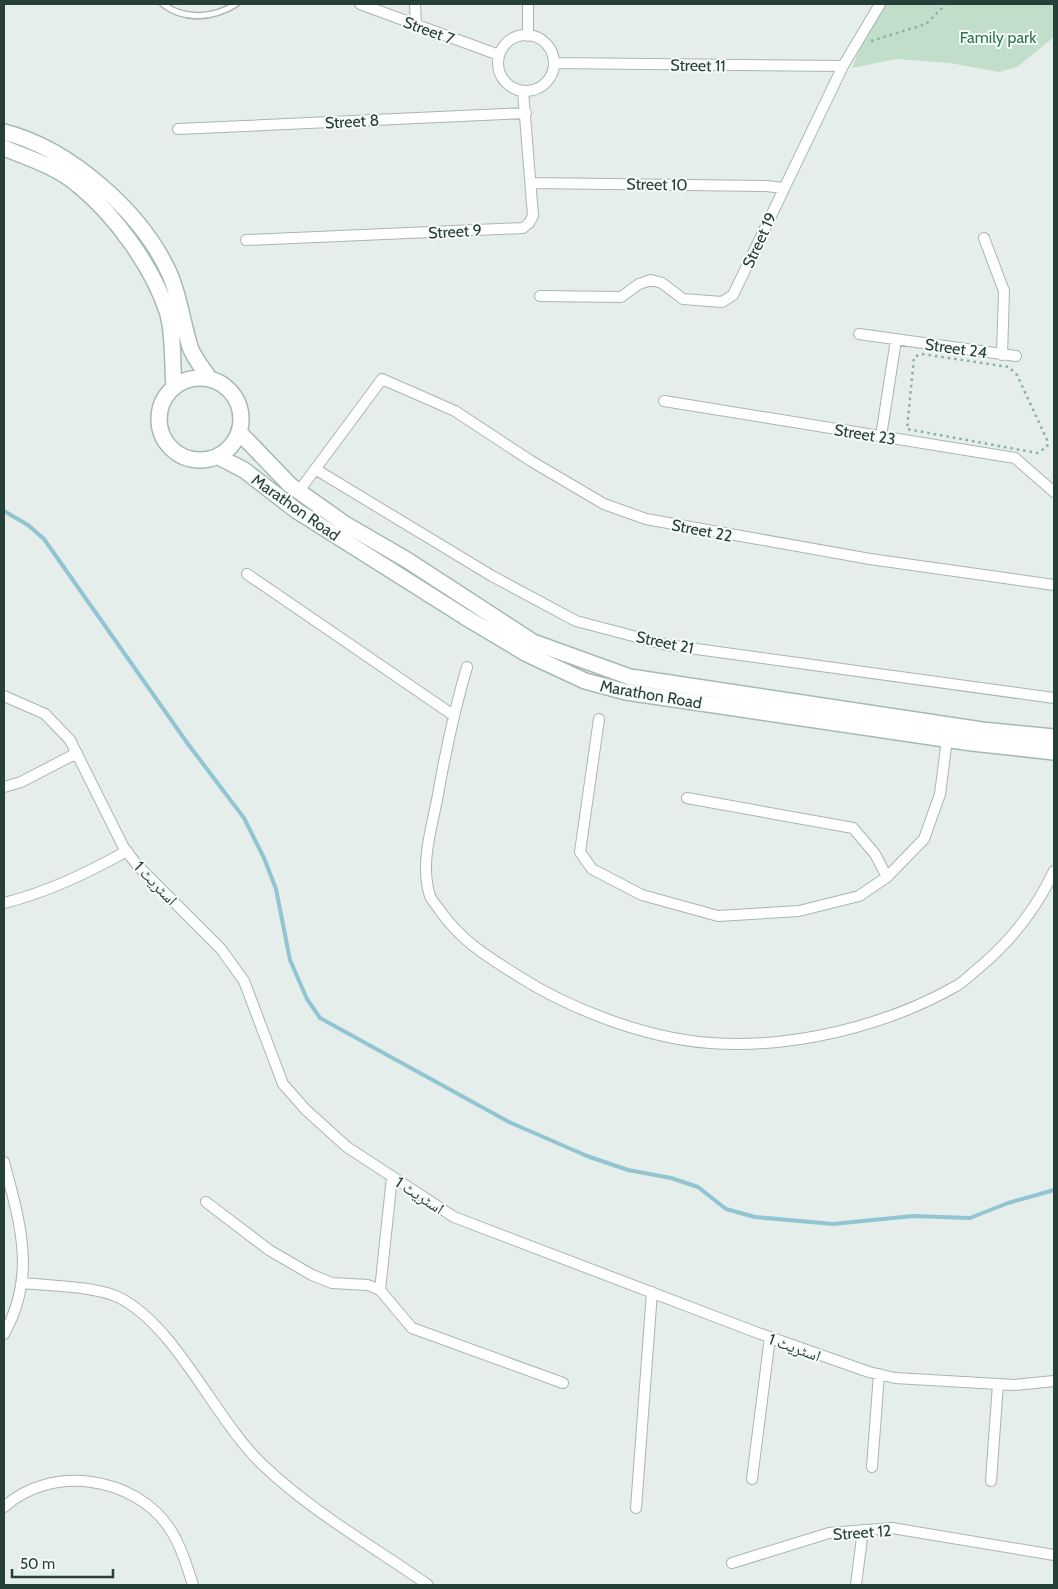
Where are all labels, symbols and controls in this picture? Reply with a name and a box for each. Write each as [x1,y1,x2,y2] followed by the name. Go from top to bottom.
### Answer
[401,13,457,48] street label: Street 7
[960,28,1037,47] park label: Family park
[670,56,726,75] street label: Street 11
[324,111,380,132] street label: Street 8
[626,174,688,195] street label: Street 10
[738,209,781,271] street label: Street 19
[428,221,482,242] street label: Street 9
[924,335,988,362] street label: Street 24
[833,420,897,449] street label: Street 23
[248,470,343,545] street label: Marathon Road
[670,515,734,546] street label: Street 22
[634,627,695,658] street label: Street 21
[598,676,703,713] street label: Marathon Road
[130,857,181,909] street label: اسٹریٹ 1
[392,1173,448,1218] street label: اسٹریٹ 1
[766,1329,823,1366] street label: اسٹریٹ 1
[832,1521,892,1544] street label: Street 12
[12,1546,114,1578] scale bar
[20,1555,55,1573] text: 50 m

